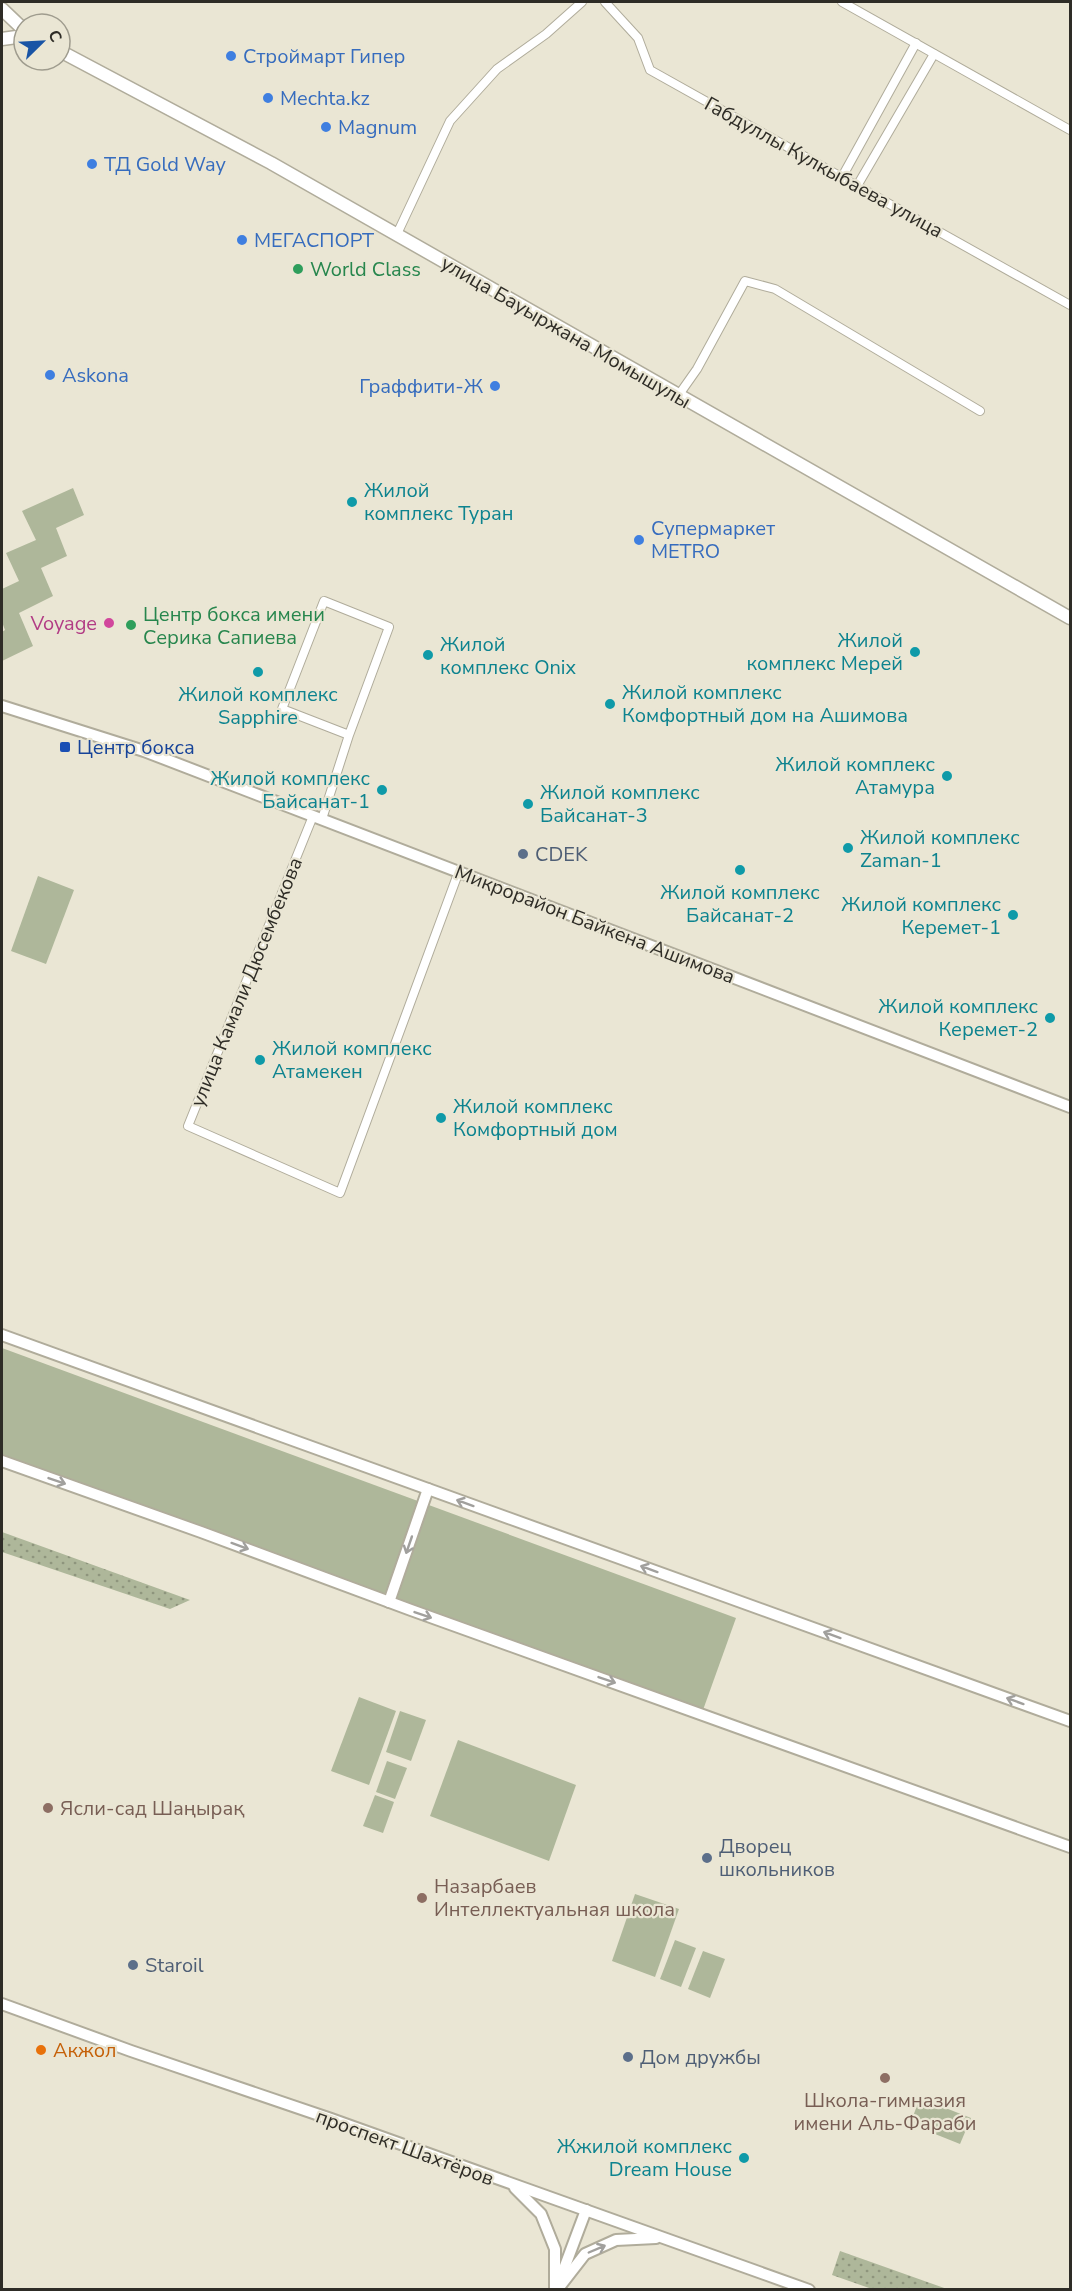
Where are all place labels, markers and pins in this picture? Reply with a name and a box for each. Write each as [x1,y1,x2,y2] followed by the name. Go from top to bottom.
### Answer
[243,43,405,70] place label: Строймарт Гипер
[224,49,238,63] marker: Строймарт Гипер
[280,85,370,112] place label: Mechta.kz
[261,91,275,105] marker: Mechta.kz
[338,114,417,141] place label: Magnum
[319,120,333,134] marker: Magnum
[104,151,226,178] place label: ТД Gold Way
[85,157,99,171] marker: ТД Gold Way
[254,227,374,254] place label: МЕГАСПОРТ
[235,233,249,247] marker: МЕГАСПОРТ
[310,256,421,283] place label: World Class
[291,262,305,276] marker: World Class
[62,362,129,389] place label: Askona
[43,368,57,382] marker: Askona
[359,373,484,400] place label: Граффити-Ж
[488,379,502,393] marker: Граффити-Ж
[364,477,514,527] place label: Жилой комплекс Туран
[345,495,359,509] marker: Жилой комплекс Туран
[651,515,775,565] place label: Супермаркет METRO
[632,533,646,547] marker: Супермаркет METRO
[143,601,325,651] place label: Центр бокса имени Серика Сапиева
[29,610,97,637] place label: Voyage
[102,616,116,630] marker: Voyage
[124,618,138,632] marker: Центр бокса имени Серика Сапиева
[747,627,903,677] place label: Жилой комплекс Мерей
[440,631,576,681] place label: Жилой комплекс Onix
[908,645,922,659] marker: Жилой комплекс Мерей
[421,648,435,662] marker: Жилой комплекс Onix
[251,665,265,679] marker: Жилой комплекс Sapphire
[622,679,908,729] place label: Жилой комплекс Комфортный дом на Ашимова
[178,681,338,731] place label: Жилой комплекс Sapphire
[603,697,617,711] marker: Жилой комплекс Комфортный дом на Ашимова
[77,734,195,761] place label: Центр бокса
[58,740,72,754] marker: Центр бокса
[775,751,935,801] place label: Жилой комплекс Атамура
[210,765,370,815] place label: Жилой комплекс Байсанат-1
[940,769,954,783] marker: Жилой комплекс Атамура
[540,779,700,829] place label: Жилой комплекс Байсанат-3
[375,783,389,797] marker: Жилой комплекс Байсанат-1
[521,797,535,811] marker: Жилой комплекс Байсанат-3
[860,824,1020,874] place label: Жилой комплекс Zaman-1
[535,841,588,868] place label: CDEK
[841,841,855,855] marker: Жилой комплекс Zaman-1
[516,847,530,861] marker: CDEK
[733,863,747,877] marker: Жилой комплекс Байсанат-2
[660,879,820,929] place label: Жилой комплекс Байсанат-2
[841,891,1001,941] place label: Жилой комплекс Керемет-1
[1006,908,1020,922] marker: Жилой комплекс Керемет-1
[878,993,1038,1043] place label: Жилой комплекс Керемет-2
[1043,1011,1057,1025] marker: Жилой комплекс Керемет-2
[272,1035,432,1085] place label: Жилой комплекс Атамекен
[253,1053,267,1067] marker: Жилой комплекс Атамекен
[453,1093,618,1143] place label: Жилой комплекс Комфортный дом
[434,1111,448,1125] marker: Жилой комплекс Комфортный дом
[60,1795,245,1822] place label: Ясли-сад Шаңырақ
[41,1801,55,1815] marker: Ясли-сад Шаңырақ
[719,1833,835,1883] place label: Дворец школьников
[700,1851,714,1865] marker: Дворец школьников
[434,1873,675,1923] place label: Назарбаев Интеллектуальная школа
[415,1891,429,1905] marker: Назарбаев Интеллектуальная школа
[145,1952,204,1979] place label: Staroil
[126,1958,140,1972] marker: Staroil
[53,2037,116,2064] place label: Акжол
[34,2043,48,2057] marker: Акжол
[640,2044,761,2071] place label: Дом дружбы
[621,2050,635,2064] marker: Дом дружбы
[878,2071,892,2085] marker: Школа-гимназия имени Аль-Фараби
[794,2087,976,2137] place label: Школа-гимназия имени Аль-Фараби
[557,2133,732,2183] place label: Жжилой комплекс Dream House
[737,2151,751,2165] marker: Жжилой комплекс Dream House

